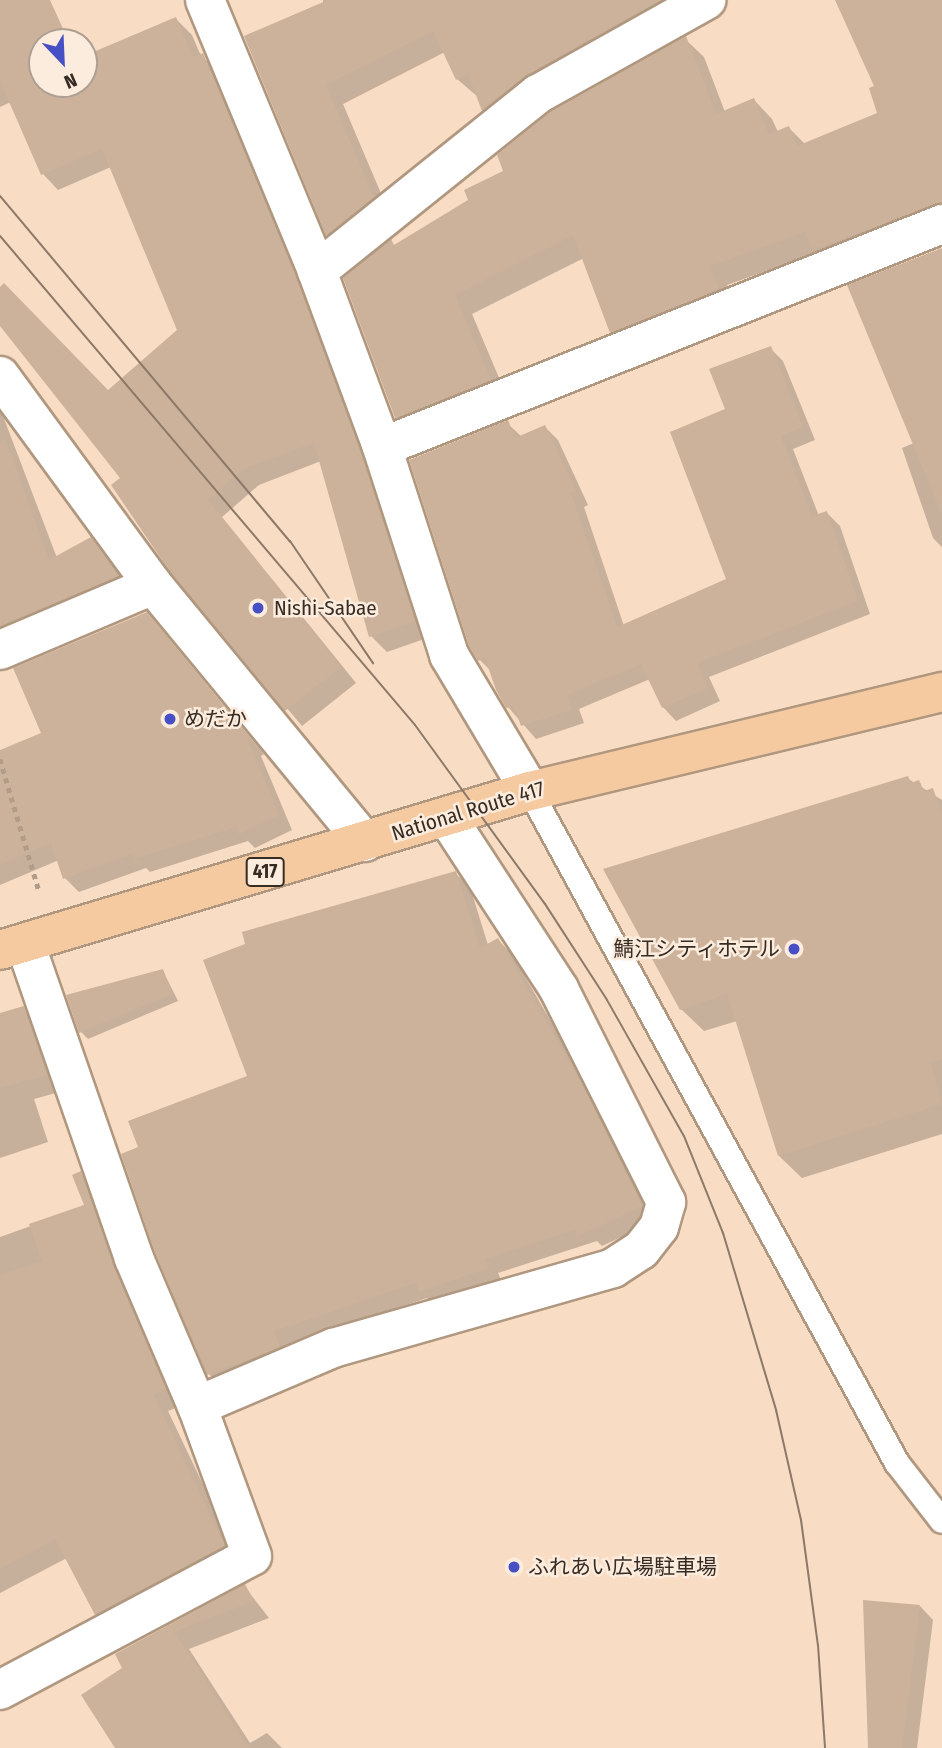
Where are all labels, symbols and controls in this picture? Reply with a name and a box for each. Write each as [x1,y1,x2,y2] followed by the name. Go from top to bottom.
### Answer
[28,28,98,98] north arrow
[61,68,80,94] text: N
[274,595,377,621] place label: Nishi-Sabae
[248,598,268,618] marker: Nishi-Sabae
[184,706,247,732] place label: めだか
[162,711,178,727] marker: めだか
[388,776,548,846] street label: National Route 417
[244,856,286,888] road number: 417
[612,936,780,962] place label: 鯖江シティホテル
[786,941,802,957] marker: 鯖江シティホテル
[528,1554,717,1580] place label: ふれあい広場駐車場
[506,1559,522,1575] marker: ふれあい広場駐車場

